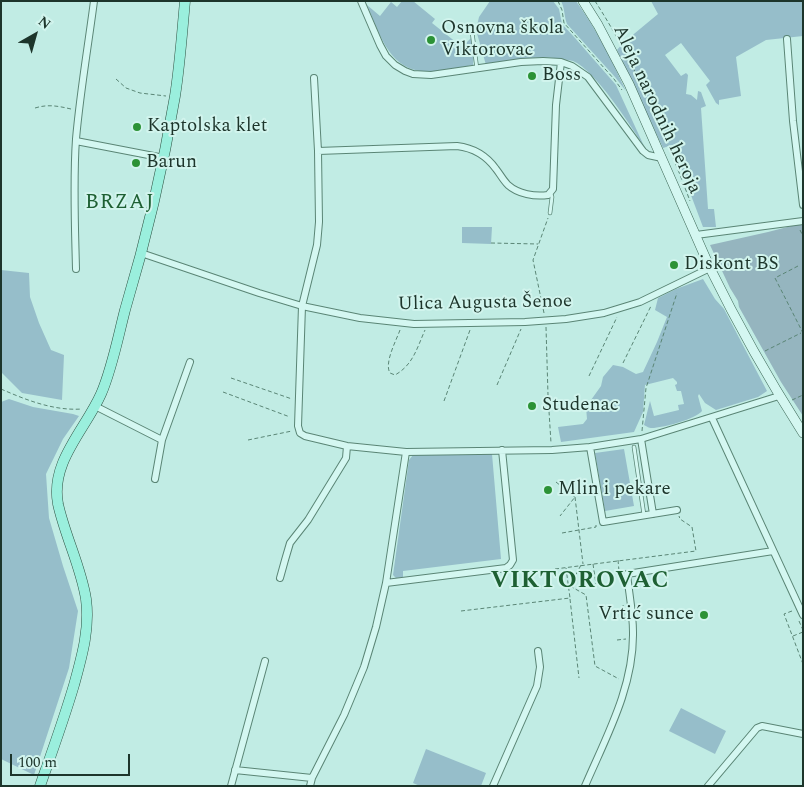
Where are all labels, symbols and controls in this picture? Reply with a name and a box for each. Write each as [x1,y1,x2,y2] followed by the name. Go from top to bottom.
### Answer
[10,10,60,60] north arrow
[34,11,56,35] text: N
[441,18,564,62] place label: Osnovna škola Viktorovac
[607,22,705,198] street label: Aleja narodnih heroja
[425,34,437,46] marker: Osnovna škola Viktorovac
[542,65,581,87] place label: Boss
[526,70,538,82] marker: Boss
[147,116,267,138] place label: Kaptolska klet
[131,121,143,133] marker: Kaptolska klet
[146,152,197,174] place label: Barun
[130,157,142,169] marker: Barun
[84,191,156,217] district label: BRZAJ
[684,254,778,276] place label: Diskont BS
[668,259,680,271] marker: Diskont BS
[398,291,572,317] street label: Ulica Augusta Šenoe
[542,395,619,417] place label: Studenac
[526,400,538,412] marker: Studenac
[558,479,671,501] place label: Mlin i pekare
[542,484,554,496] marker: Mlin i pekare
[489,568,671,596] district label: VIKTOROVAC
[598,604,694,626] place label: Vrtić sunce
[698,609,710,621] marker: Vrtić sunce
[12,744,132,776] scale bar
[18,751,57,774] text: 100 m

